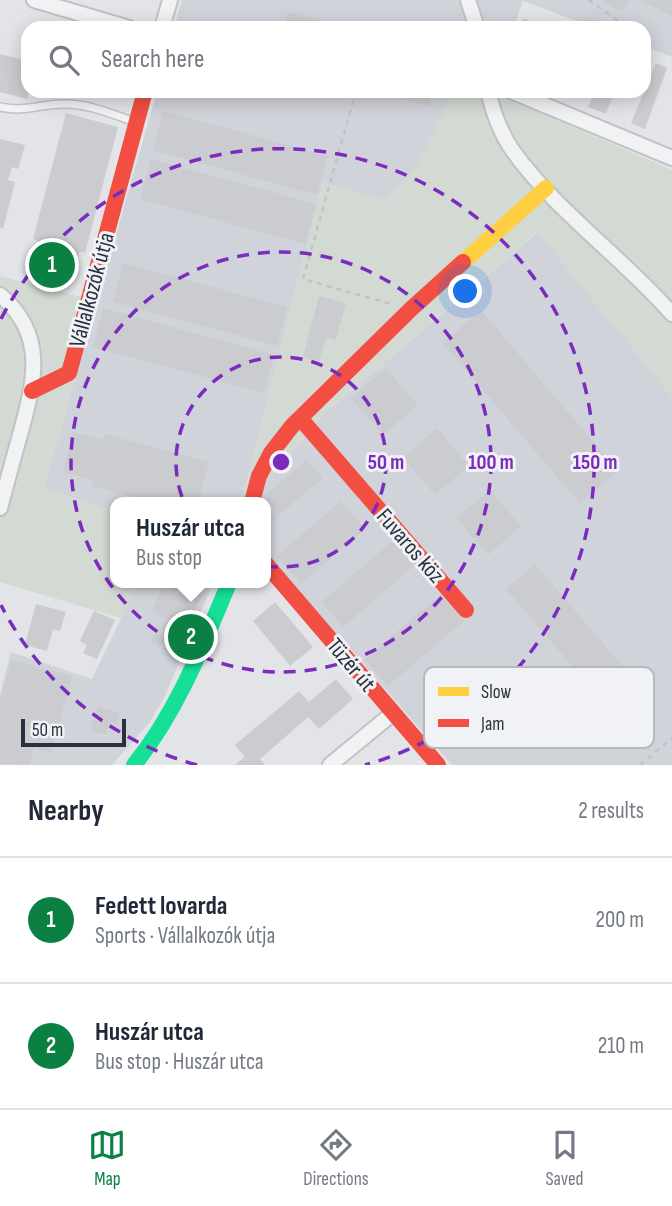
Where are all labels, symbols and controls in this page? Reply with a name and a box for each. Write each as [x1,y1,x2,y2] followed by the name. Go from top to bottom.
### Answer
[21,21,651,98] search box
[45,41,83,79] icon: search
[101,44,204,75] text: Search here
[63,230,121,350] street label: Vállalkozók útja
[29,239,75,291] pin: 1
[448,274,482,308] your location
[269,450,293,474] centre of rings
[368,450,404,475] text: 50 m
[468,450,514,475] text: 100 m
[573,450,617,475] text: 150 m
[110,497,271,588] popup
[370,503,450,589] street label: Fuvaros köz
[136,513,245,544] text: Huszár utca
[136,544,202,572] text: Bus stop
[168,611,214,663] pin: 2
[321,632,381,698] street label: Tüzér út
[424,667,654,748] legend
[481,681,511,704] text: Slow
[480,713,504,736] text: Jam
[21,716,126,748] scale bar
[32,719,63,742] text: 50 m
[28,793,104,829] text: Nearby
[578,797,644,825] text: 2 results
[95,891,227,922] text: Fedett lovarda
[46,906,56,934] text: 1
[596,906,644,934] text: 200 m
[95,922,275,950] text: Sports · Vállalkozók útja
[95,1017,204,1048] text: Huszár utca
[46,1032,56,1060] text: 2
[598,1032,644,1060] text: 210 m
[95,1048,264,1076] text: Bus stop · Huszár utca
[88,1126,126,1191] tab: Map
[303,1126,369,1191] tab: Directions
[545,1126,584,1191] tab: Saved

